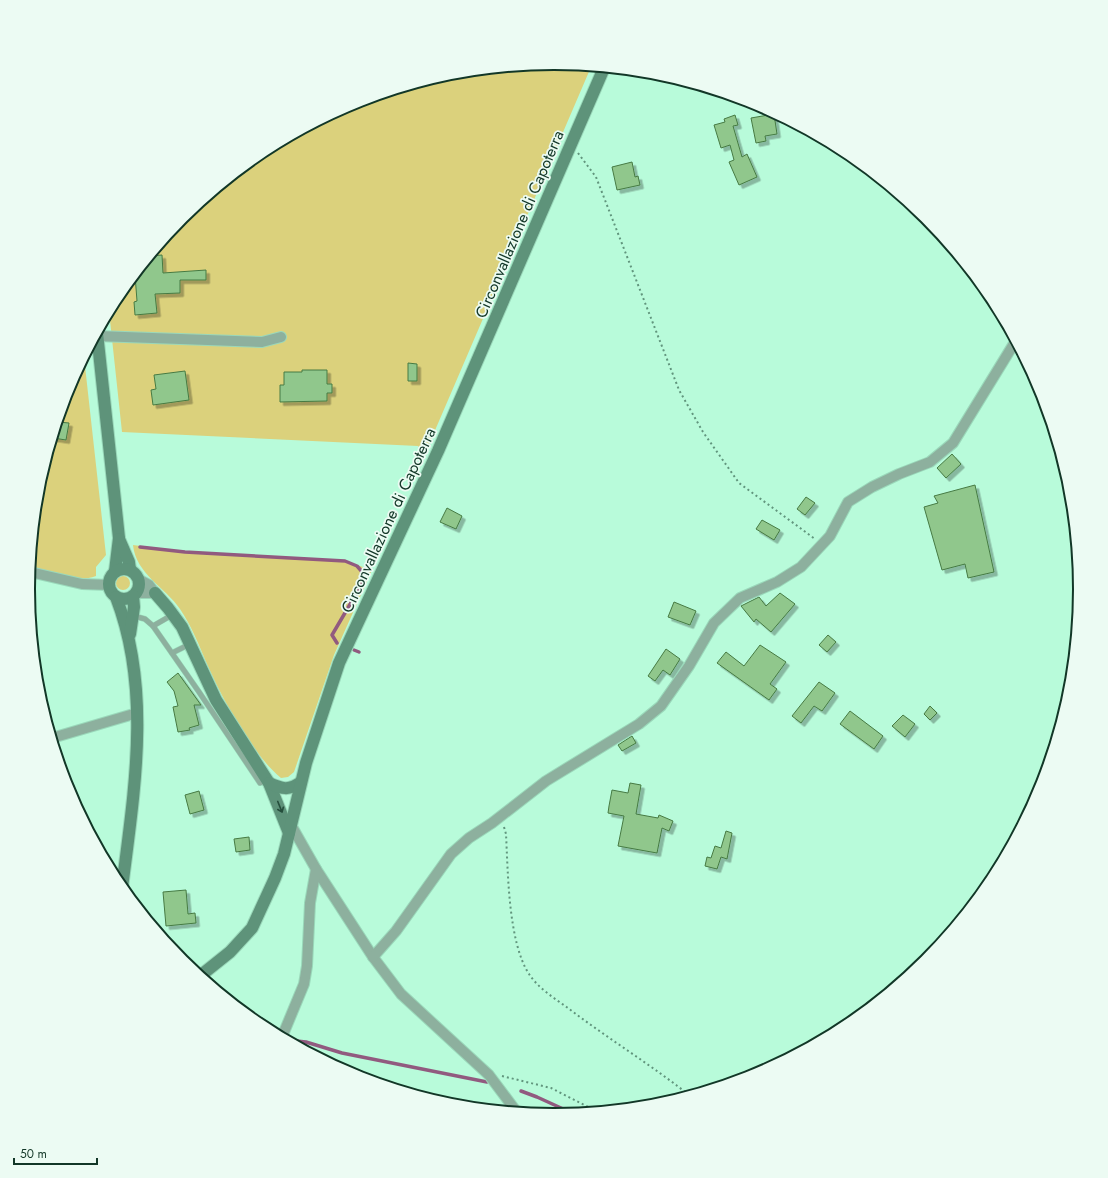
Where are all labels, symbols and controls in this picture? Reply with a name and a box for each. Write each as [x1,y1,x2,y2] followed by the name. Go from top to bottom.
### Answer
[469,127,569,322] street label: Circonvallazione di Capoterra
[335,424,442,617] street label: Circonvallazione di Capoterra
[277,801,285,813] one-way arrow
[14,1140,97,1166] scale bar
[20,1145,47,1163] text: 50 m

